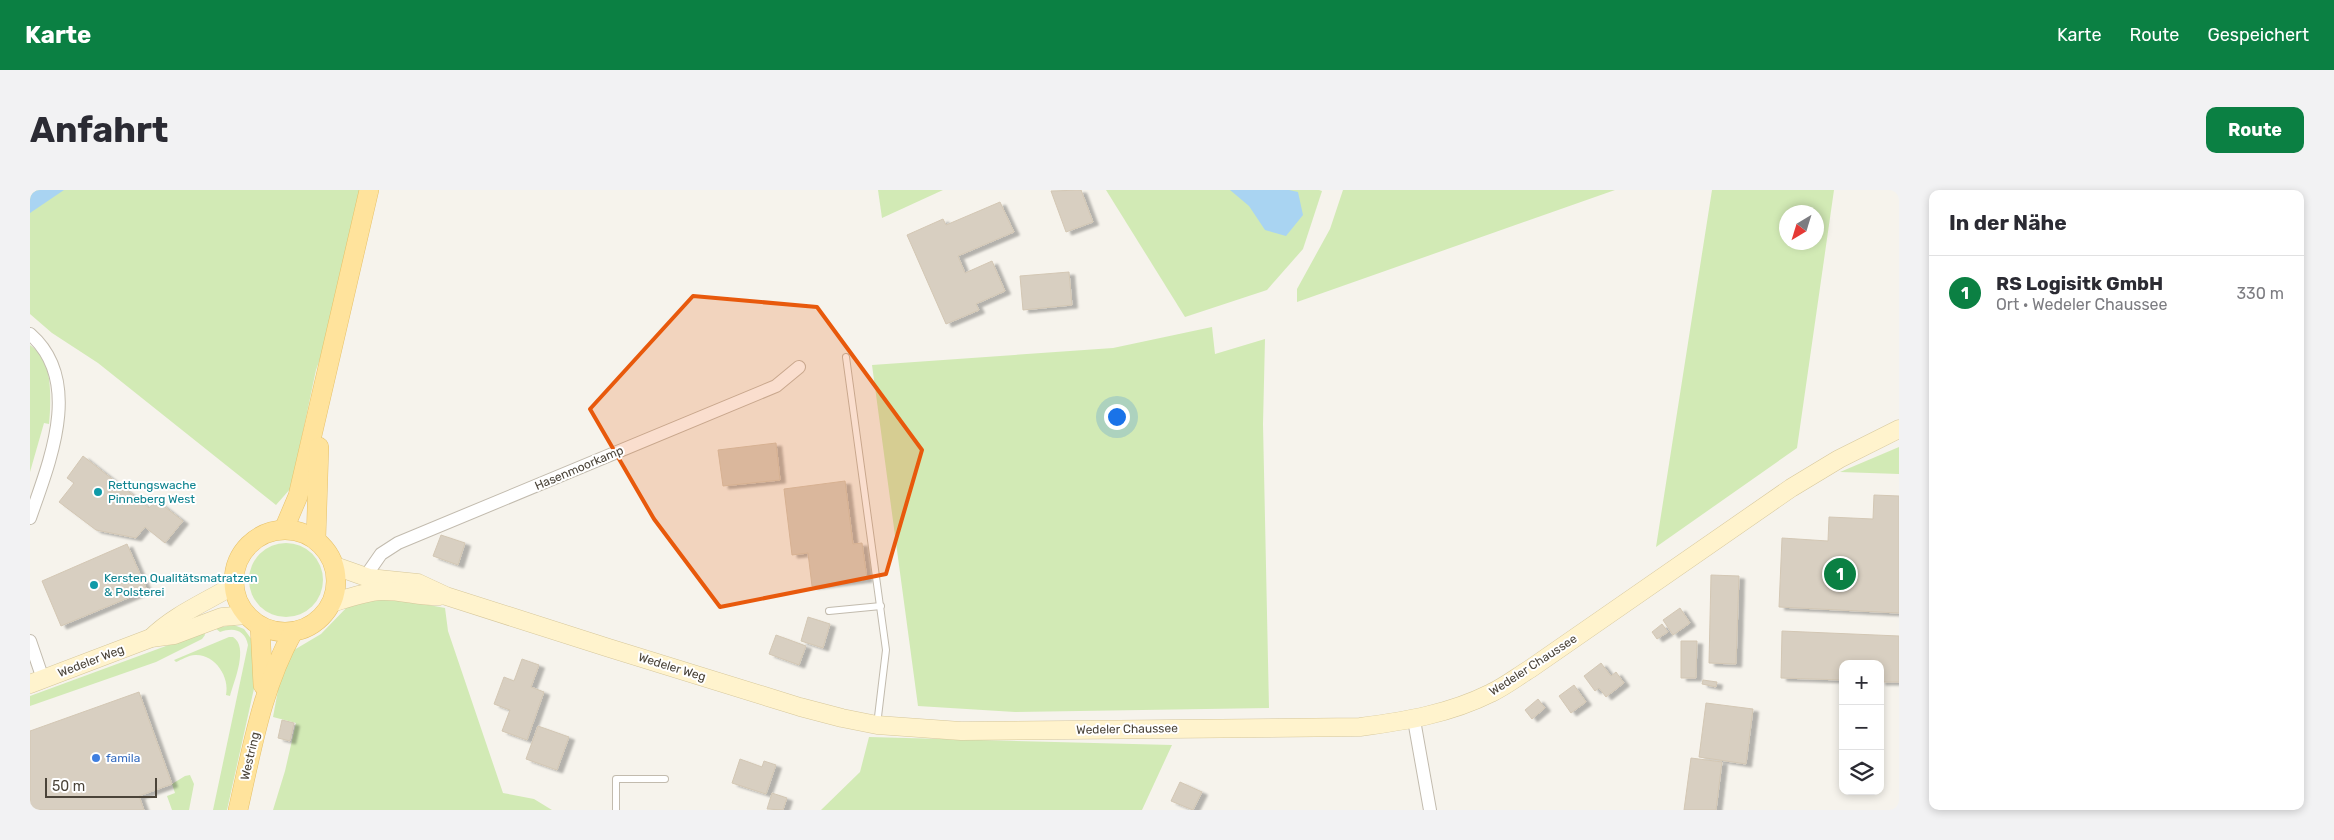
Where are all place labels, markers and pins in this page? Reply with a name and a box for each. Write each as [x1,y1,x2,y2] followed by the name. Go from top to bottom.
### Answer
[108,478,196,506] place label: Rettungswache Pinneberg West
[92,486,104,498] marker: Rettungswache Pinneberg West
[1824,555,1856,593] pin: 1
[104,571,257,599] place label: Kersten Qualitätsmatratzen & Polsterei
[88,579,100,591] marker: Kersten Qualitätsmatratzen & Polsterei
[106,751,140,765] place label: famila
[90,752,102,764] marker: famila

